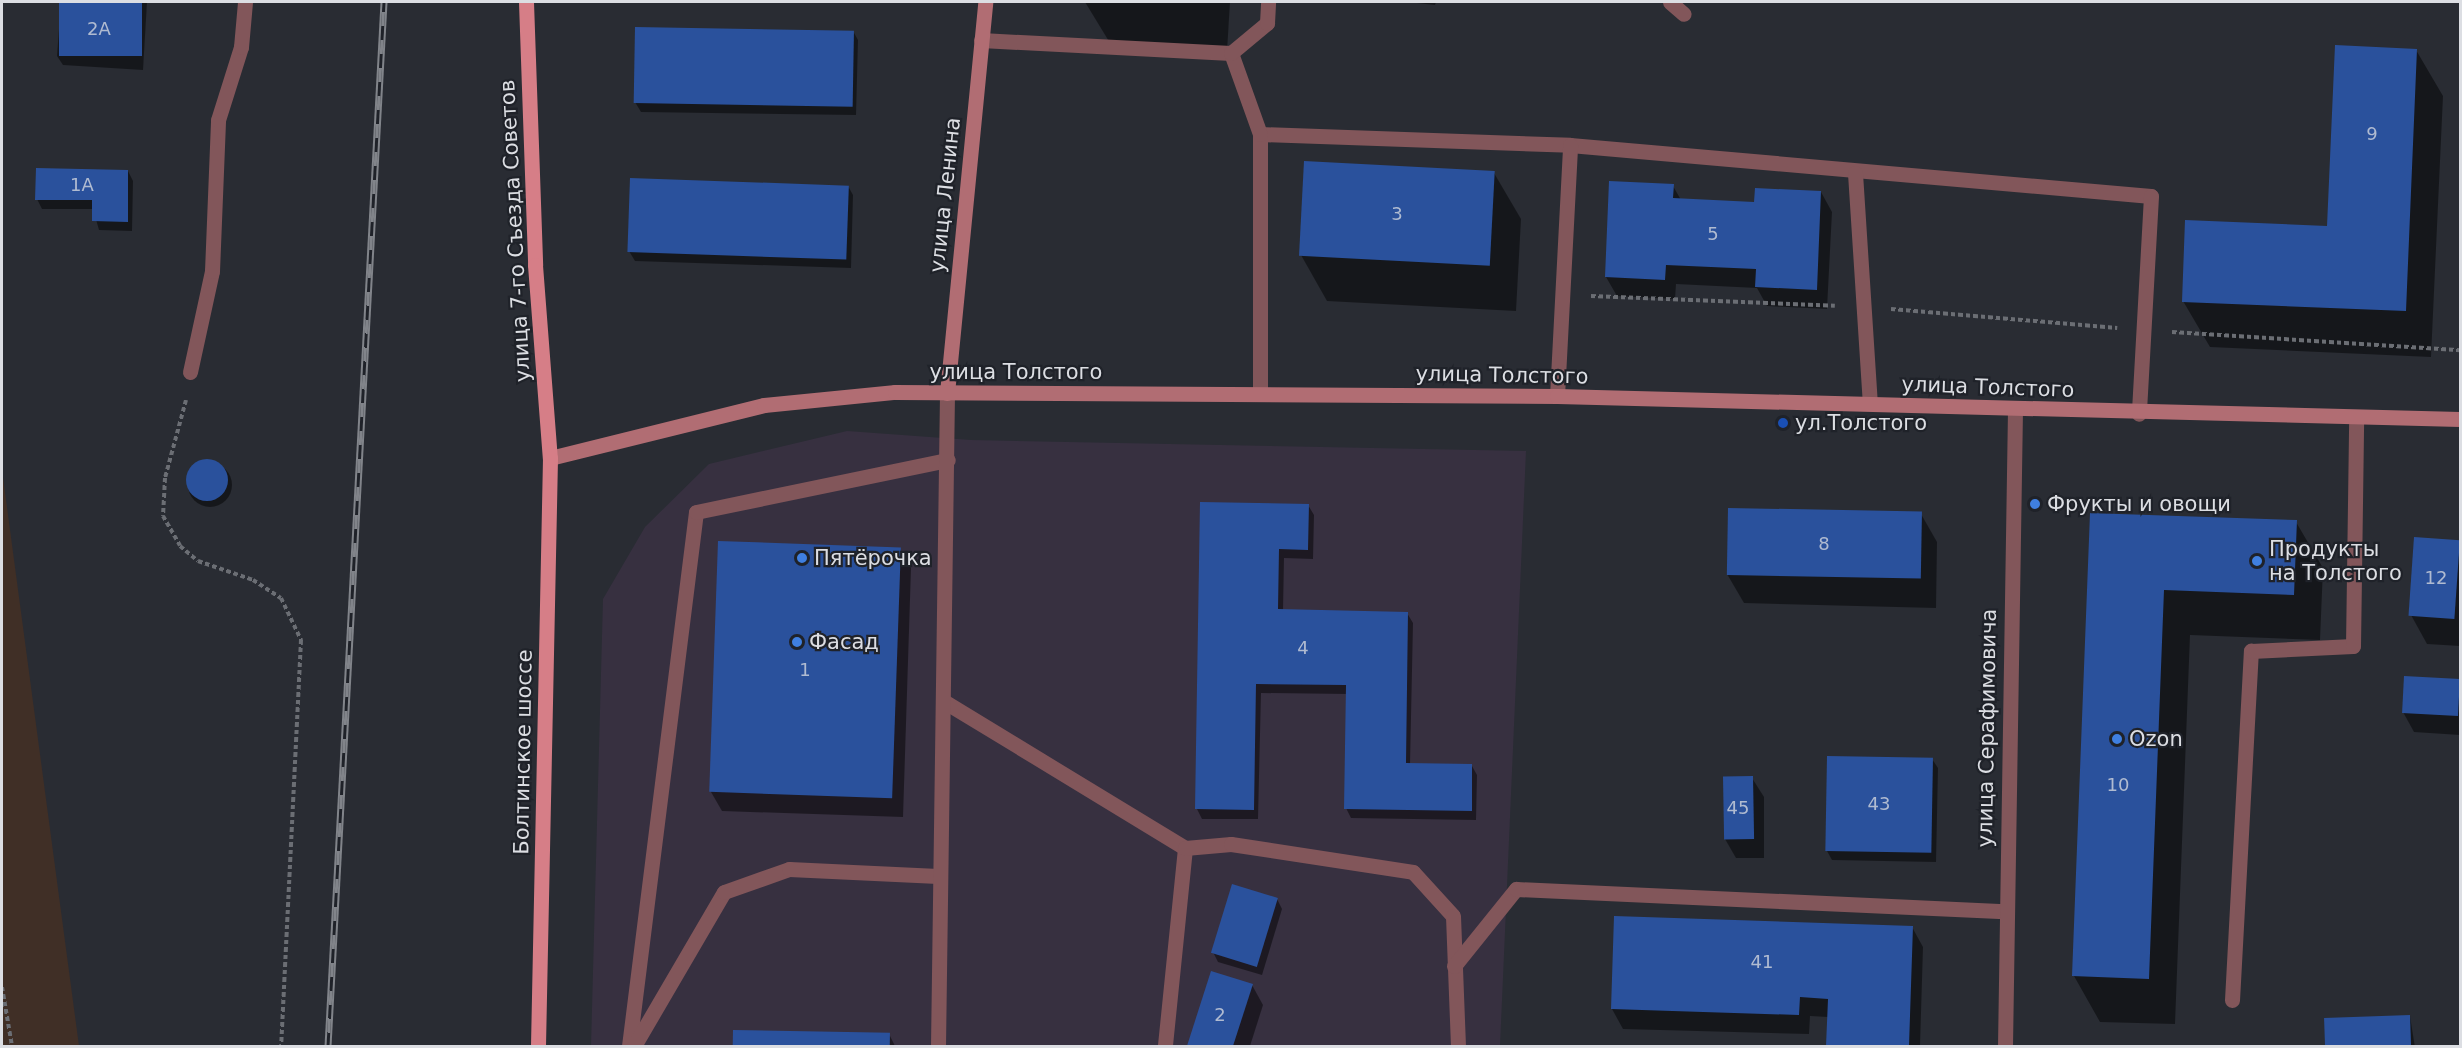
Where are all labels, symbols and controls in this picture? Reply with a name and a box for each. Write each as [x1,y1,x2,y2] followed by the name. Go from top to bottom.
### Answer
[87,18,111,40] house number: 2А
[494,79,536,383] street label: улица 7-го Съезда Советов
[924,116,966,274] street label: улица Ленина
[2366,123,2378,145] house number: 9
[70,174,94,196] house number: 1А
[1391,203,1403,225] house number: 3
[1707,223,1719,245] house number: 5
[930,359,1102,385] street label: улица Толстого
[1415,361,1589,389] street label: улица Толстого
[1901,371,2075,403] street label: улица Толстого
[1795,410,1927,436] place label: ул.Толстого
[1776,416,1790,430] marker: ул.Толстого
[2047,491,2231,517] place label: Фрукты и овощи
[2028,497,2042,511] marker: Фрукты и овощи
[1818,533,1830,555] house number: 8
[2269,536,2402,586] place label: Продукты на Толстого
[814,545,932,571] place label: Пятёрочка
[795,551,809,565] marker: Пятёрочка
[2250,554,2264,568] marker: Продукты на Толстого
[2425,567,2447,589] house number: 12
[1972,608,2002,848] street label: улица Серафимовича
[809,629,879,655] place label: Фасад
[790,635,804,649] marker: Фасад
[1297,637,1309,659] house number: 4
[509,649,537,855] street label: Болтинское шоссе
[799,659,811,681] house number: 1
[2129,726,2183,752] place label: Ozon
[2110,732,2124,746] marker: Ozon
[2107,774,2129,796] house number: 10
[1868,793,1890,815] house number: 43
[1727,797,1749,819] house number: 45
[1751,951,1773,973] house number: 41
[1214,1004,1226,1026] house number: 2

